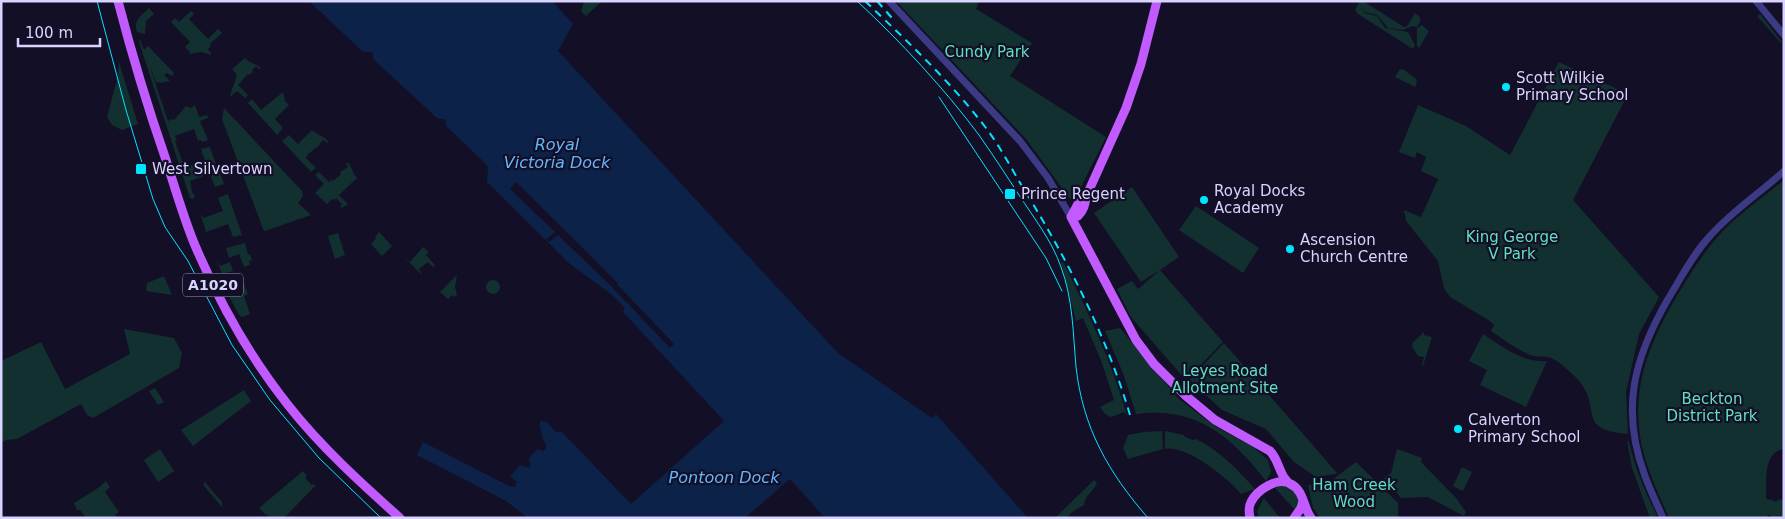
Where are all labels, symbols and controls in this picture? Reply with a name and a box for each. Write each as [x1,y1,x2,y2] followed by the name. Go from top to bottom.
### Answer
[18,15,100,47] scale bar
[25,24,73,42] text: 100 m
[944,43,1030,61] park label: Cundy Park
[1516,69,1629,104] place label: Scott Wilkie Primary School
[1500,81,1512,93] marker: Scott Wilkie Primary School
[504,135,611,172] water label: Royal Victoria Dock
[152,160,273,178] place label: West Silvertown
[134,162,148,176] marker: West Silvertown
[1214,182,1306,217] place label: Royal Docks Academy
[1021,185,1125,203] place label: Prince Regent
[1003,187,1017,201] marker: Prince Regent
[1198,194,1210,206] marker: Royal Docks Academy
[1466,228,1558,263] park label: King George V Park
[1300,231,1408,266] place label: Ascension Church Centre
[1284,243,1296,255] marker: Ascension Church Centre
[183,274,243,296] road number: A1020
[1172,362,1278,397] park label: Leyes Road Allotment Site
[1666,390,1758,425] park label: Beckton District Park
[1468,411,1581,446] place label: Calverton Primary School
[1452,423,1464,435] marker: Calverton Primary School
[669,468,780,487] water label: Pontoon Dock
[1312,476,1396,511] park label: Ham Creek Wood

